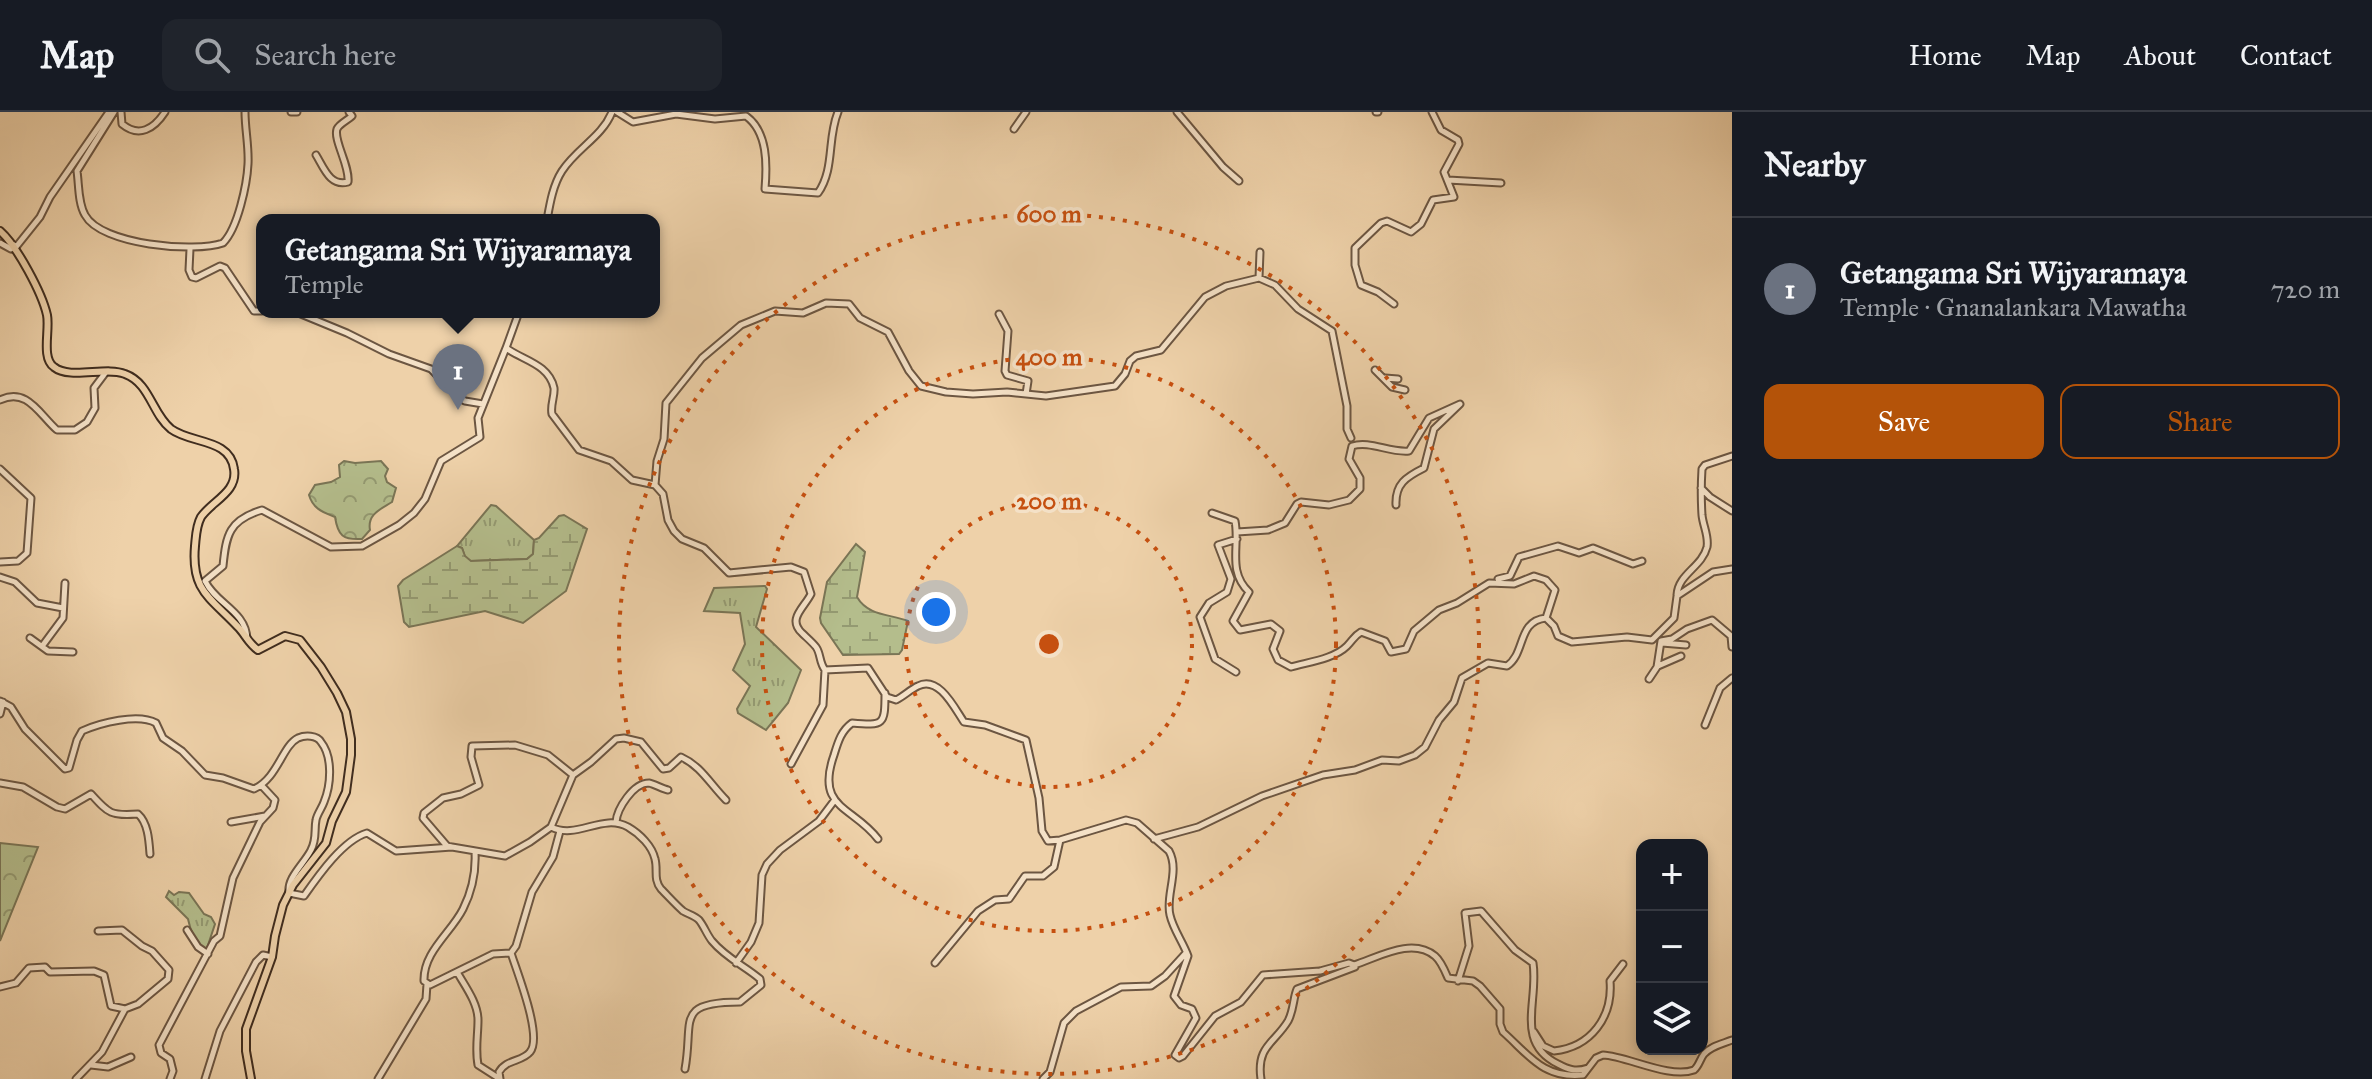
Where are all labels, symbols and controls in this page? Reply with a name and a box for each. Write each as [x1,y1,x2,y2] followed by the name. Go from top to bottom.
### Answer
[162,19,722,91] search box
[40,32,114,78] text: Map
[190,33,234,77] icon: search
[254,37,396,73] text: Search here
[1909,38,1982,73] text: Home
[2026,38,2080,73] text: Map
[2124,38,2196,73] text: About
[2240,38,2332,73] text: Contact
[1764,144,1866,185] text: Nearby
[1016,199,1083,229] text: 600 m
[256,214,660,318] popup
[285,232,631,268] text: Getangama Sri Wijyaramaya
[1840,255,2187,291] text: Getangama Sri Wijyaramaya
[285,268,364,300] text: Temple
[1785,273,1795,305] text: 1
[2271,273,2340,305] text: 720 m
[1840,291,2187,323] text: Temple · Gnanalankara Mawatha
[1016,342,1083,372] text: 400 m
[432,344,484,410] pin: 1
[1764,384,2044,459] button: Save
[2060,384,2340,459] button: Share
[1016,486,1082,516] text: 200 m
[916,592,956,632] your location
[1035,630,1063,658] centre of rings
[1636,839,1708,1055] map controls
[1636,839,1708,911] button: +
[1636,911,1708,983] button: −
[1636,983,1708,1055] button: layers

